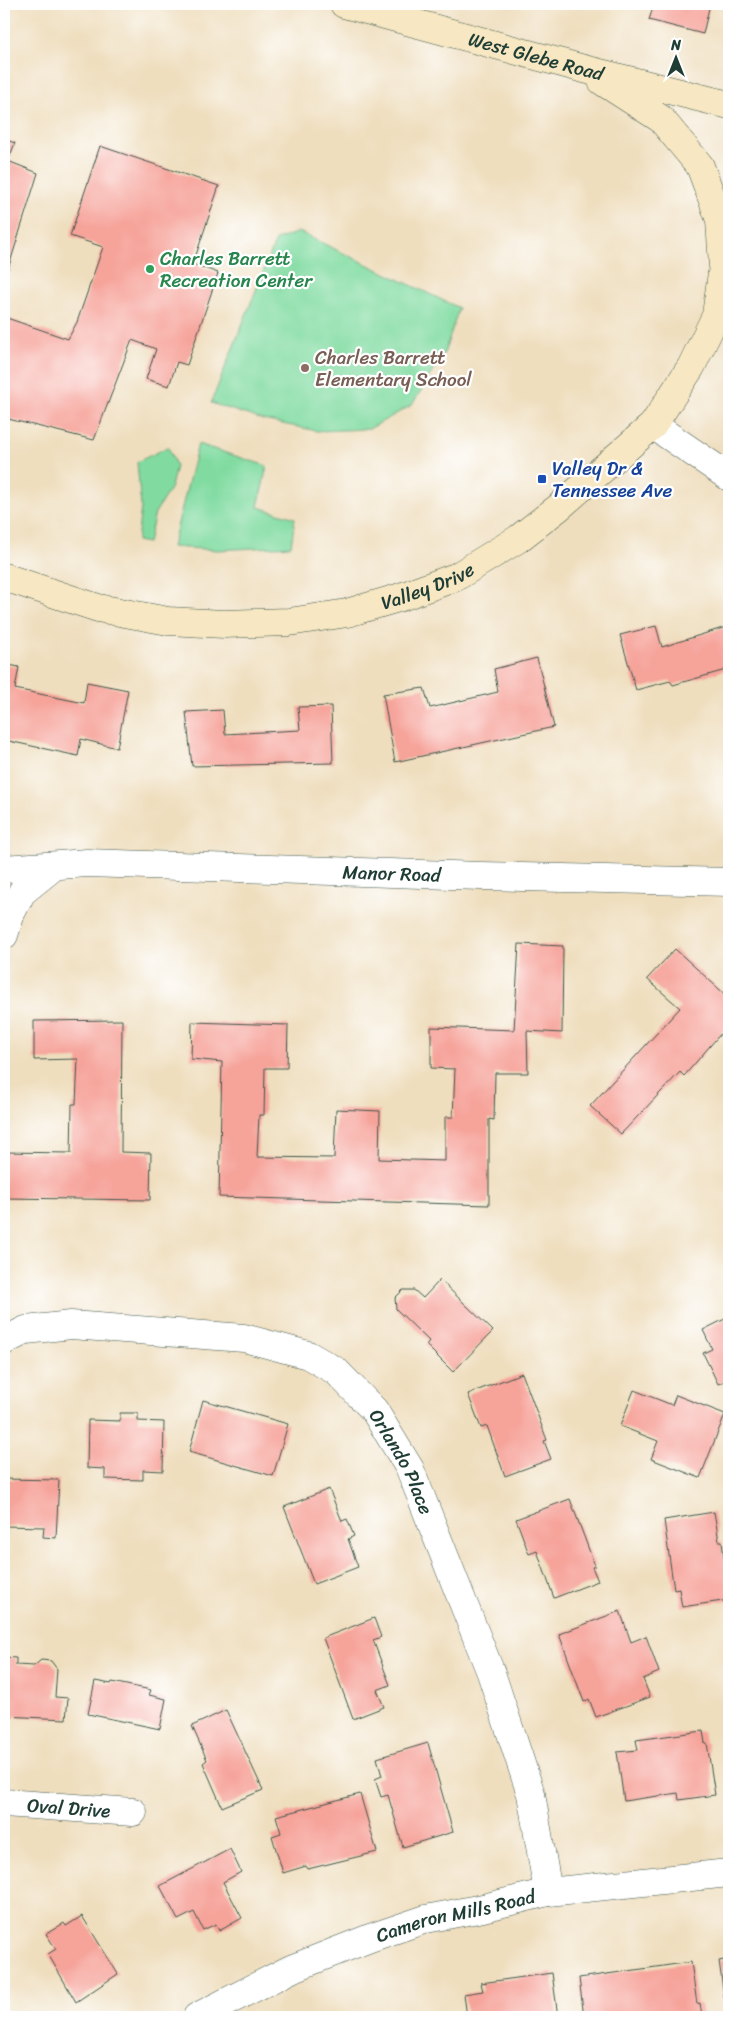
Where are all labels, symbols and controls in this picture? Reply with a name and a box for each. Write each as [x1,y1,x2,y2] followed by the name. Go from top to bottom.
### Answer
[465,22,608,90] street label: West Glebe Road
[650,32,700,82] north arrow
[670,33,681,58] text: N
[160,242,313,297] place label: Charles Barrett Recreation Center
[144,263,156,275] marker: Charles Barrett Recreation Center
[315,341,472,396] place label: Charles Barrett Elementary School
[299,362,311,374] marker: Charles Barrett Elementary School
[552,452,673,507] place label: Valley Dr & Tennessee Ave
[536,473,548,485] marker: Valley Dr & Tennessee Ave
[377,553,481,619] street label: Valley Drive
[342,855,443,891] street label: Manor Road
[360,1402,443,1519] street label: Orlando Place
[26,1788,112,1827] street label: Oval Drive
[371,1879,540,1951] street label: Cameron Mills Road

